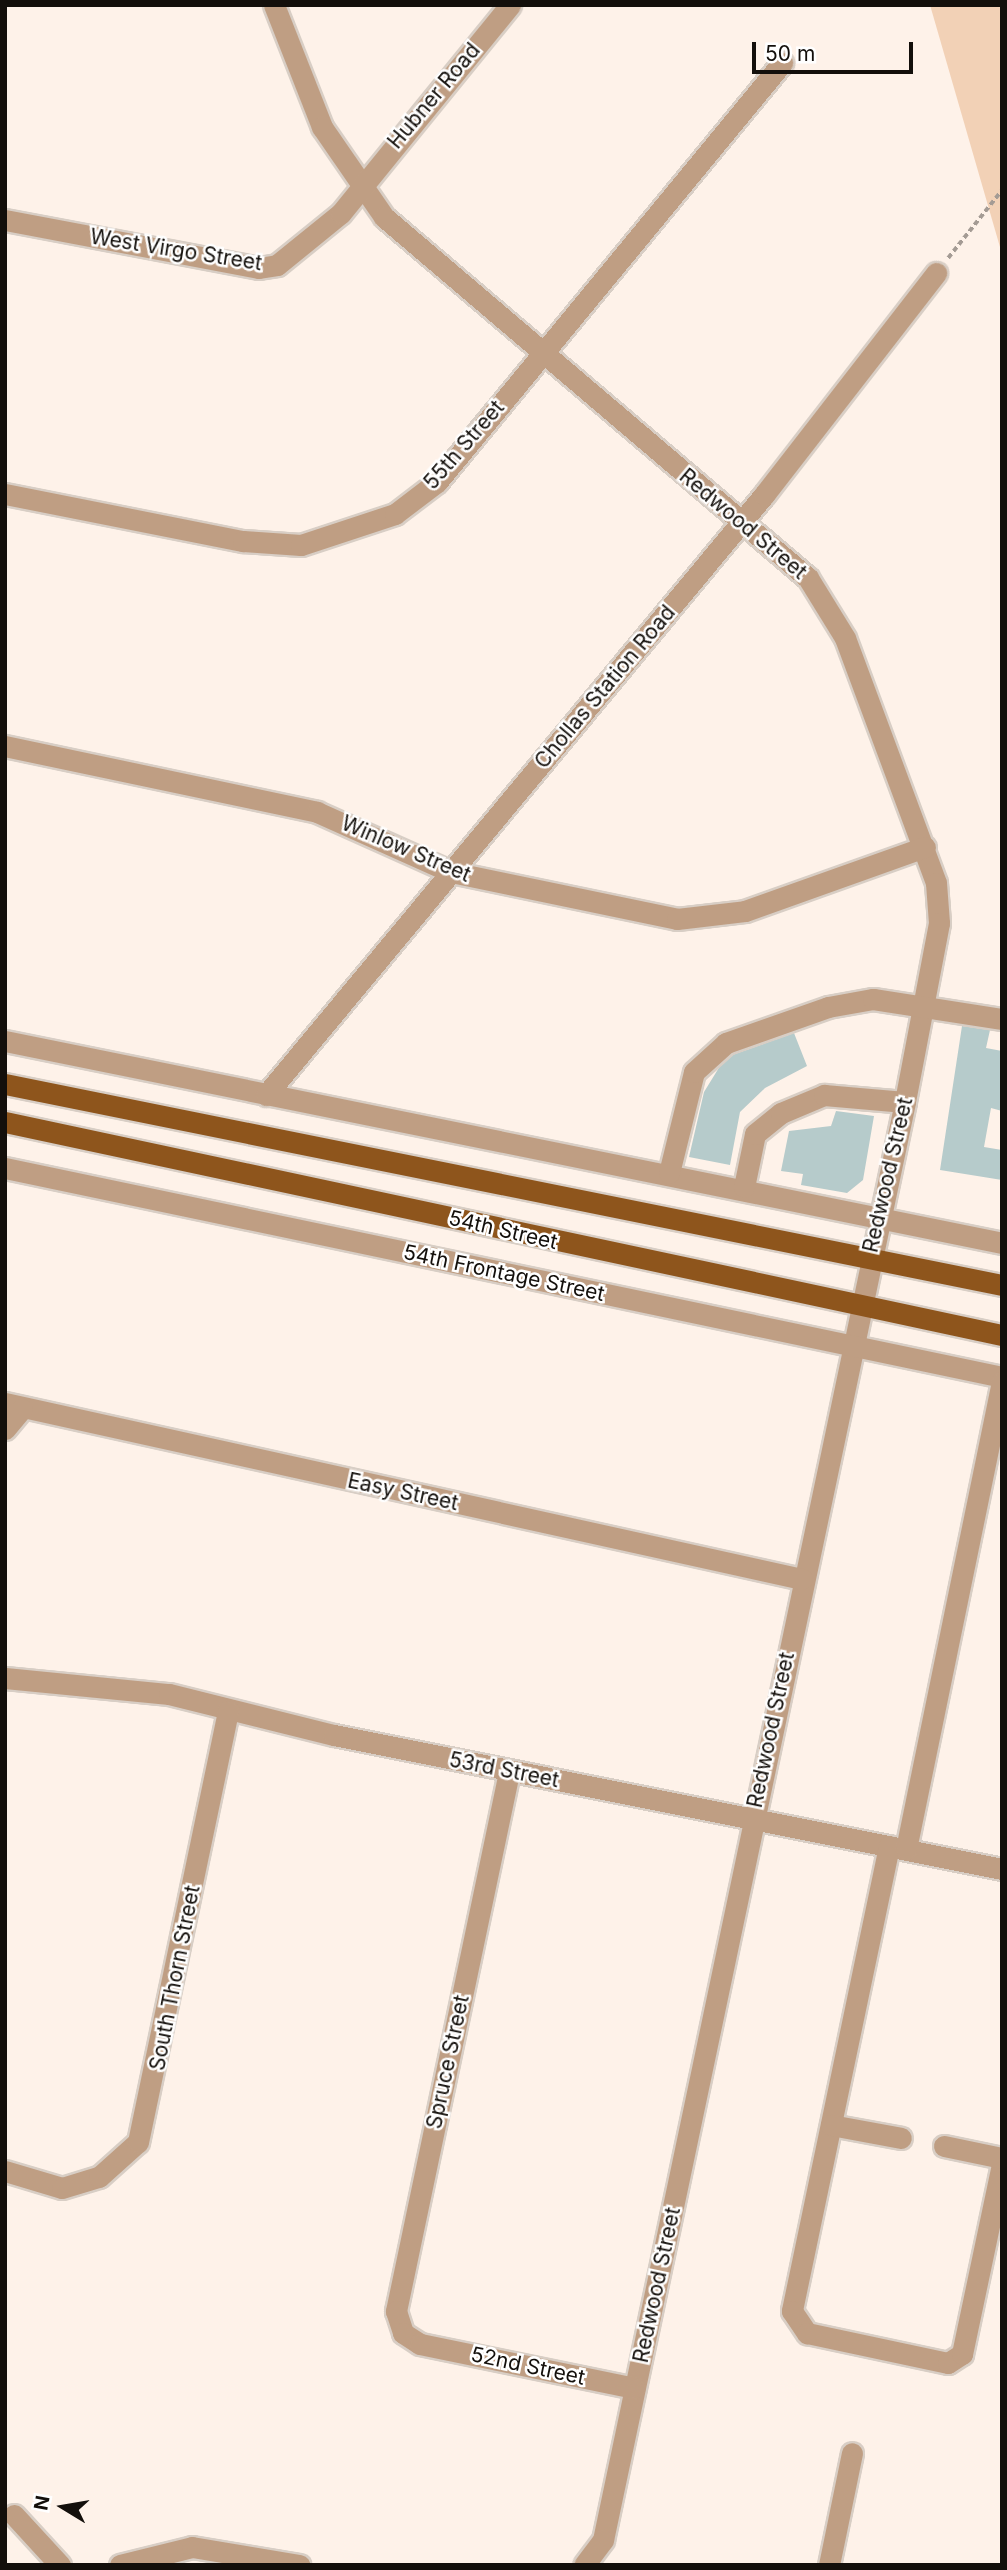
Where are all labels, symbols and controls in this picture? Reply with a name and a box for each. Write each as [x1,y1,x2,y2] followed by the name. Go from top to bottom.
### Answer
[755,28,916,72] scale bar
[383,38,485,154] street label: Hubner Road
[765,41,815,66] text: 50 m
[88,224,264,276] street label: West Virgo Street
[418,395,510,495] street label: 55th Street
[674,463,812,585] street label: Redwood Street
[529,600,681,774] street label: Chollas Station Road
[338,810,474,888] street label: Winlow Street
[858,1095,918,1255] street label: Redwood Street
[446,1205,560,1255] street label: 54th Street
[401,1239,607,1307] street label: 54th Frontage Street
[345,1468,461,1516] street label: Easy Street
[742,1650,800,1810] street label: Redwood Street
[447,1747,561,1793] street label: 53rd Street
[145,1883,205,2073] street label: South Thorn Street
[422,1993,474,2131] street label: Spruce Street
[628,2205,686,2365] street label: Redwood Street
[469,2342,587,2390] street label: 52nd Street
[28,2472,98,2542] north arrow
[29,2494,55,2512] text: N

